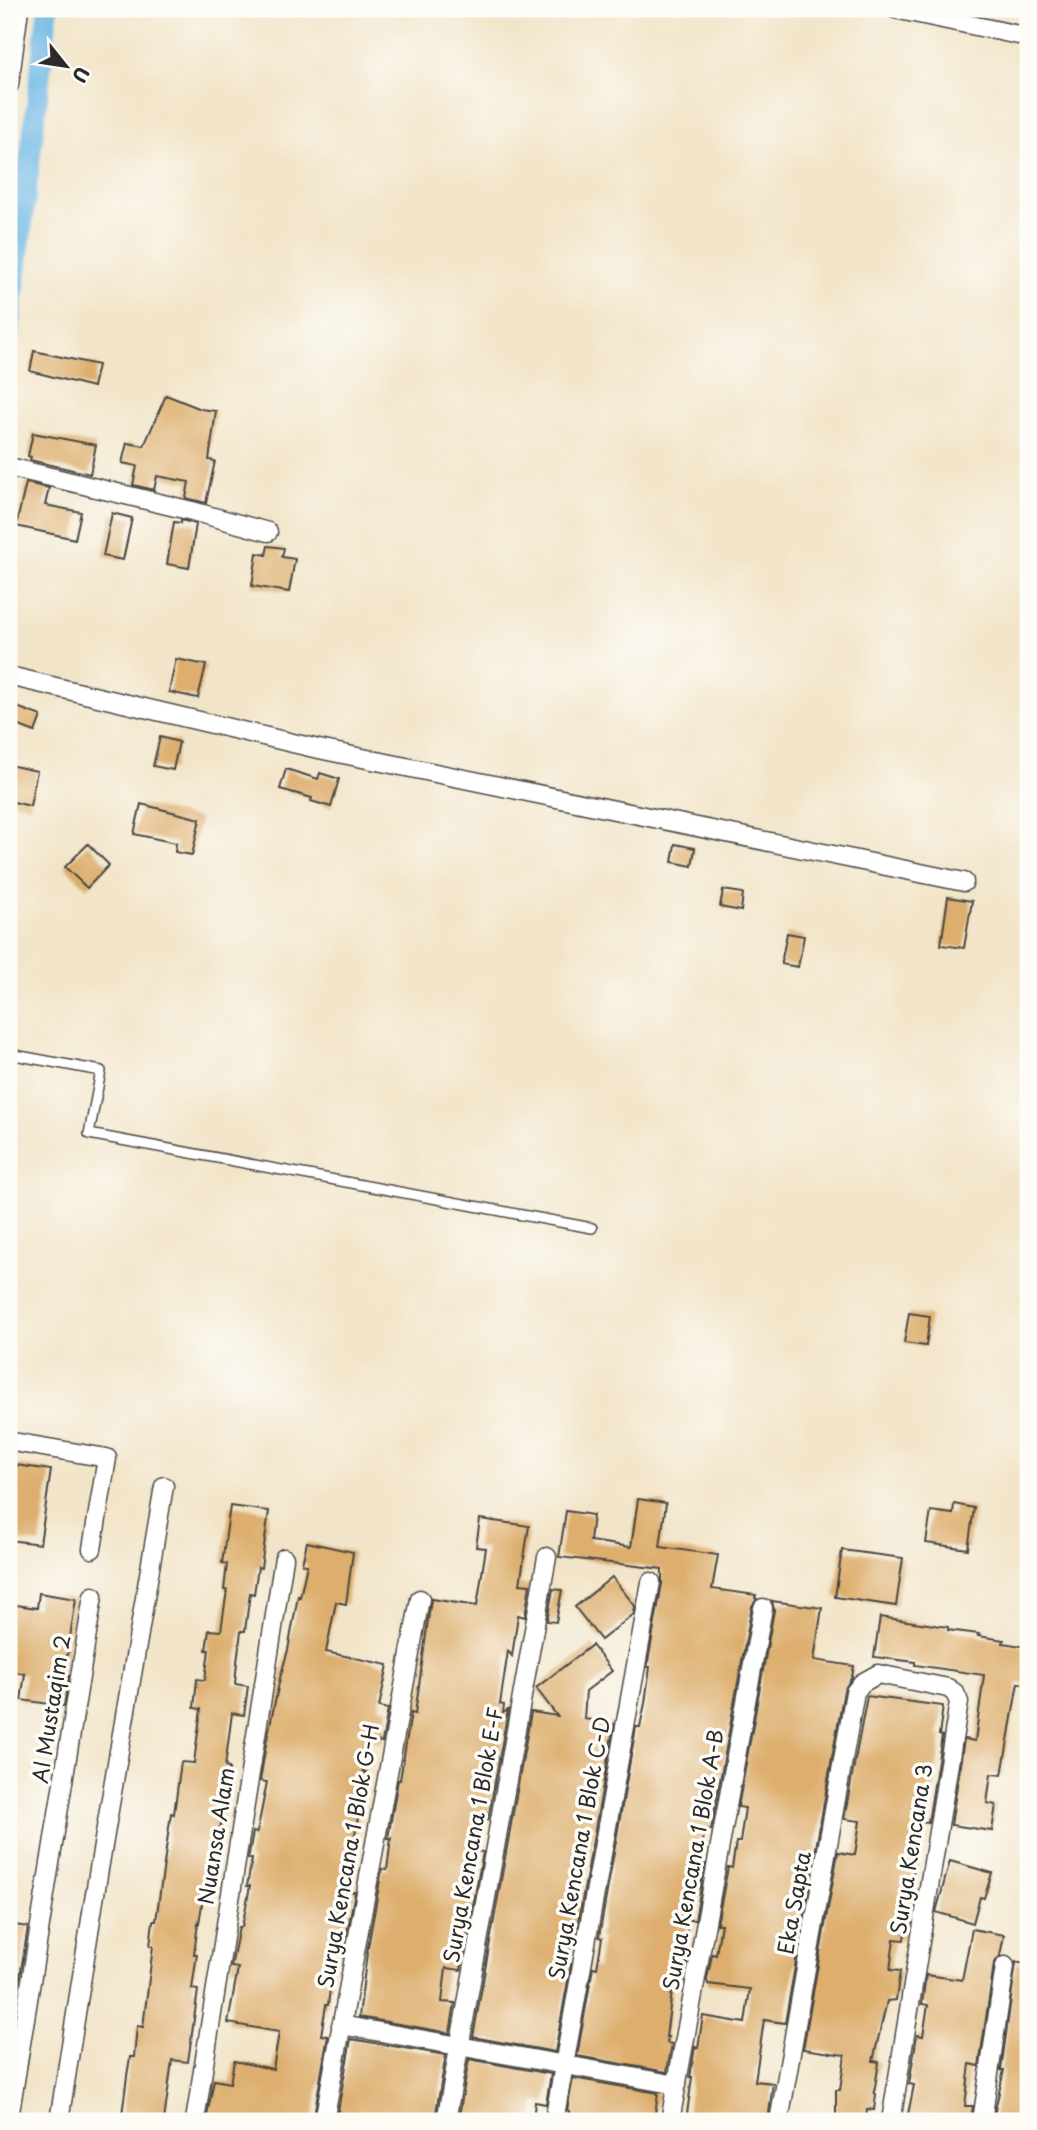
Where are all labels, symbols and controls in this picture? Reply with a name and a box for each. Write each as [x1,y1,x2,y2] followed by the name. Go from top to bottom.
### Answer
[32,32,102,102] north arrow
[66,62,97,88] text: U
[22,1632,78,1785] street label: Al Mustaqim 2
[434,1704,510,1965] street label: Surya Kencana 1 Blok E-F
[539,1714,617,1982] street label: Surya Kencana 1 Blok C-D
[308,1721,386,1990] street label: Surya Kencana 1 Blok G-H
[653,1727,731,1992] street label: Surya Kencana 1 Blok A-B
[881,1761,939,1936] street label: Surya Kencana 3
[188,1765,242,1906] street label: Nuansa Alam
[768,1848,818,1957] street label: Eka Sapta

